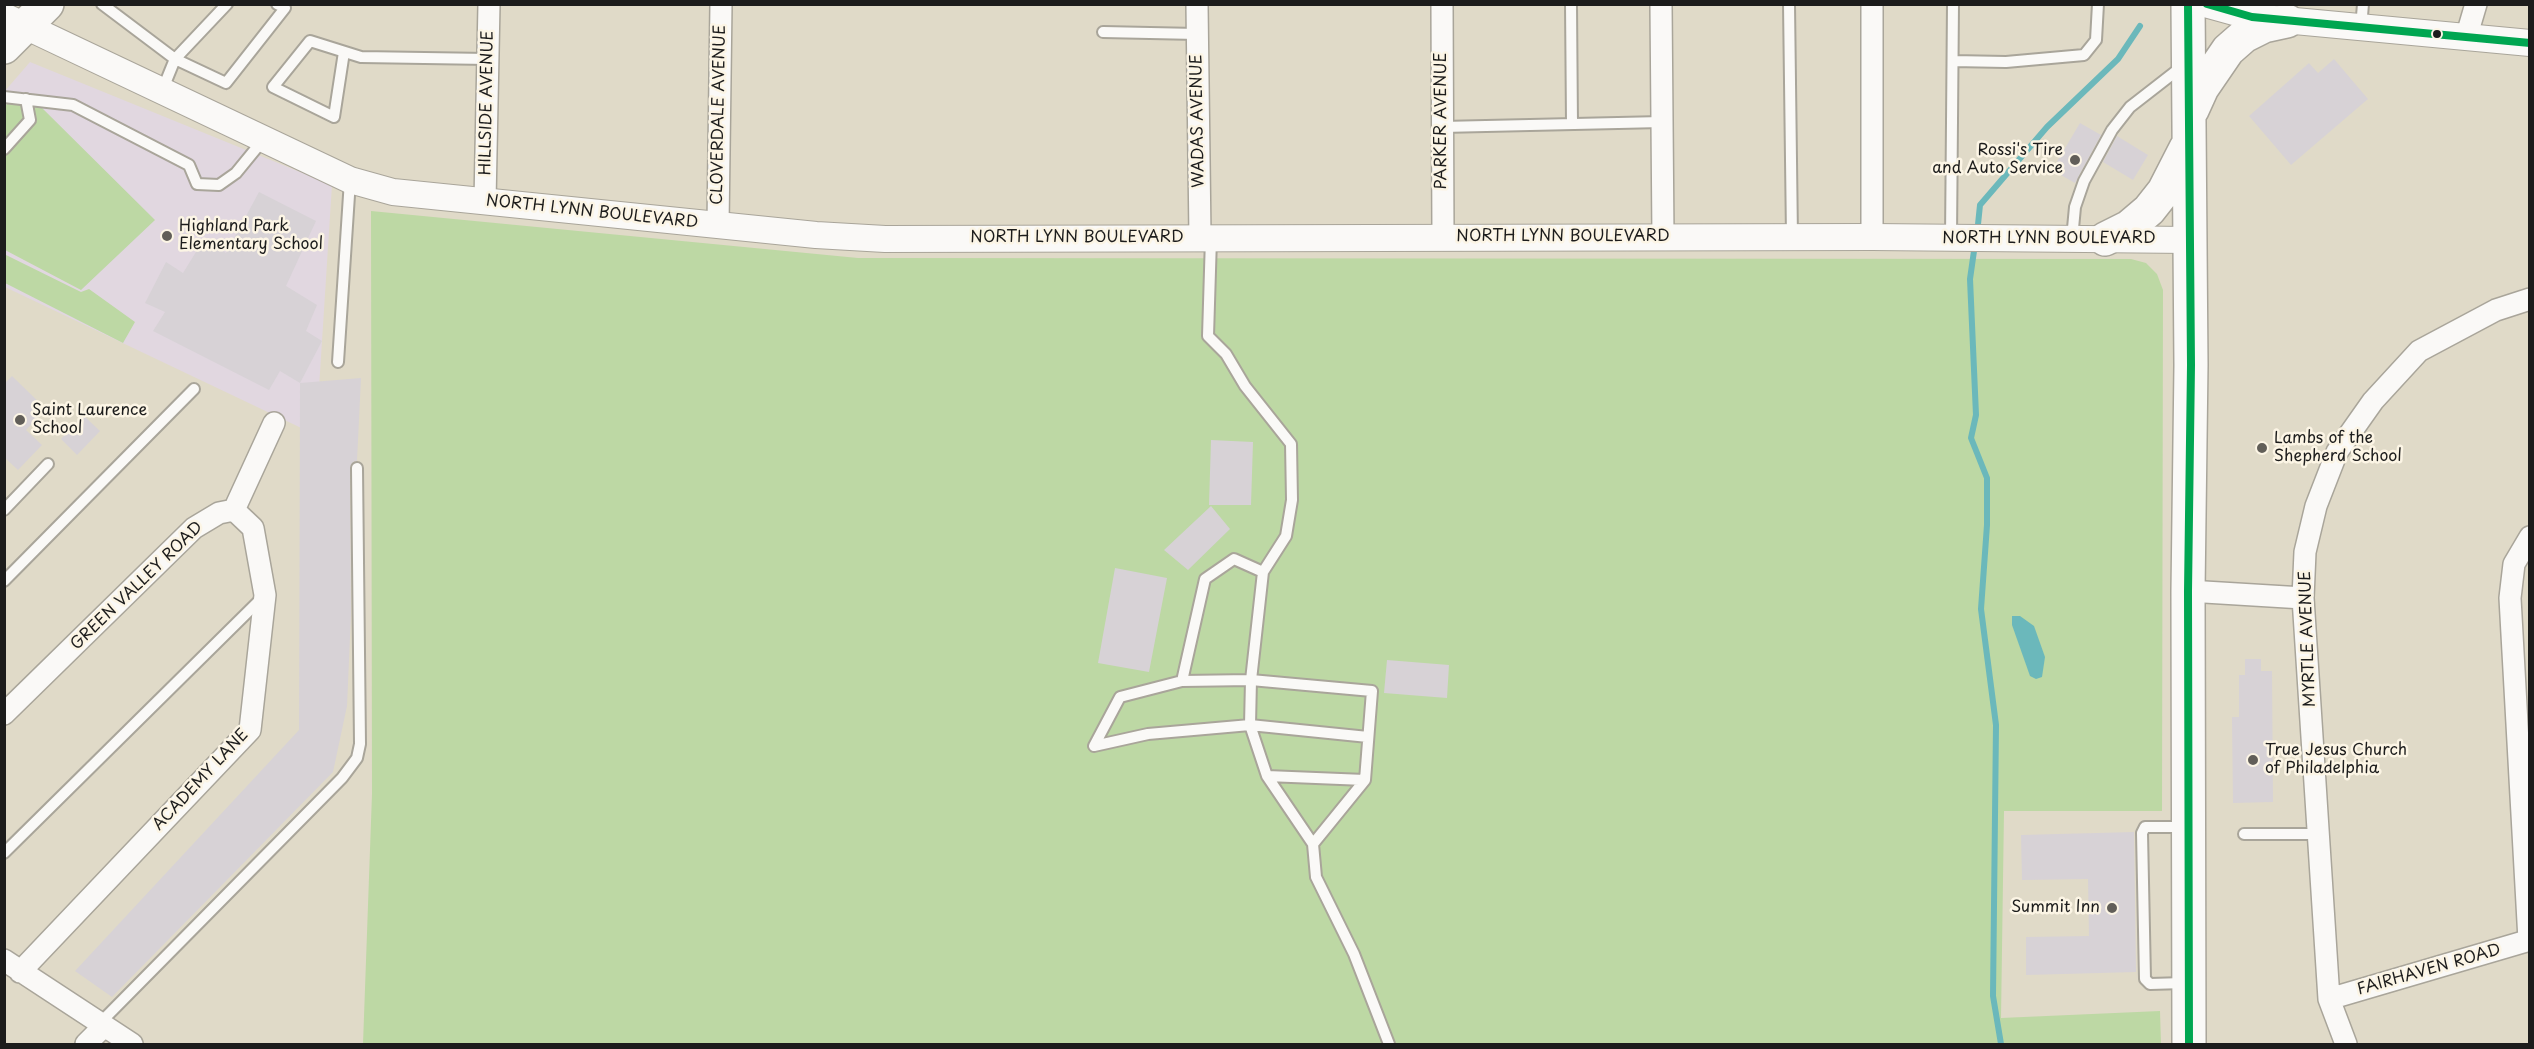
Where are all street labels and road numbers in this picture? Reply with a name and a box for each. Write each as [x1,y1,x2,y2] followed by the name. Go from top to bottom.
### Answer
[708,25,730,205] street label: CLOVERDALE AVENUE
[476,30,498,176] street label: HILLSIDE AVENUE
[1432,53,1452,189] street label: PARKER AVENUE
[1187,54,1209,188] street label: WADAS AVENUE
[485,191,699,233] street label: NORTH LYNN BOULEVARD
[1456,227,1670,247] street label: NORTH LYNN BOULEVARD
[970,228,1184,248] street label: NORTH LYNN BOULEVARD
[1942,229,2156,249] street label: NORTH LYNN BOULEVARD
[67,518,207,654] street label: GREEN VALLEY ROAD
[2296,571,2320,707] street label: MYRTLE AVENUE
[149,725,253,835] street label: ACADEMY LANE
[2355,940,2503,1000] street label: FAIRHAVEN ROAD

